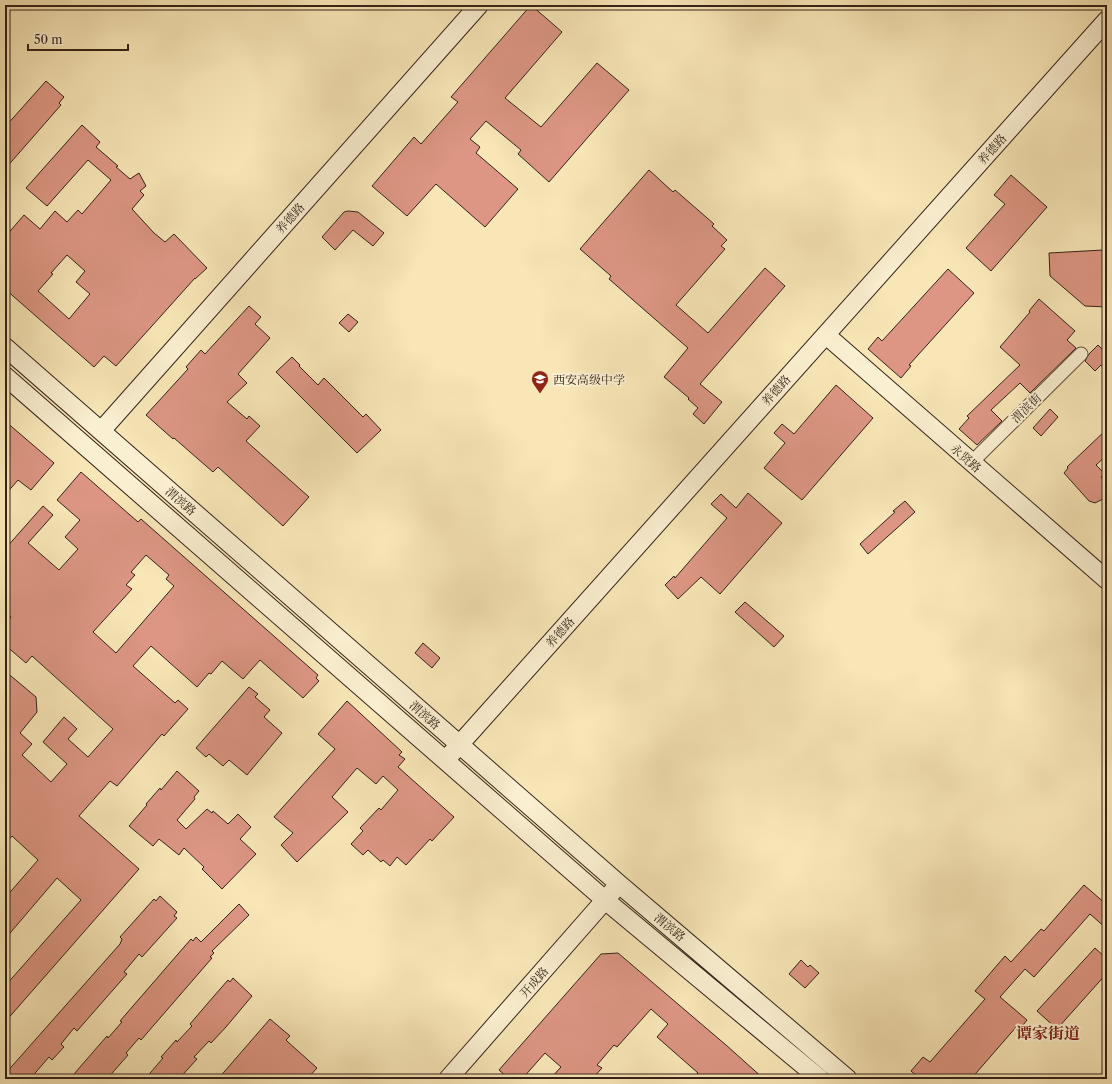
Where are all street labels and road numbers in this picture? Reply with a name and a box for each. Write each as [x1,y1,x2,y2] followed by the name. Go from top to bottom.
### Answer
[974,131,1010,167] street label: 养德路
[272,200,308,236] street label: 养德路
[758,372,794,408] street label: 养德路
[1008,389,1045,426] street label: 渭滨街
[947,441,985,475] street label: 永贤路
[162,484,200,518] street label: 渭滨路
[542,614,578,650] street label: 养德路
[406,698,444,732] street label: 渭滨路
[651,910,689,944] street label: 渭滨路
[517,963,551,1001] street label: 开成路

